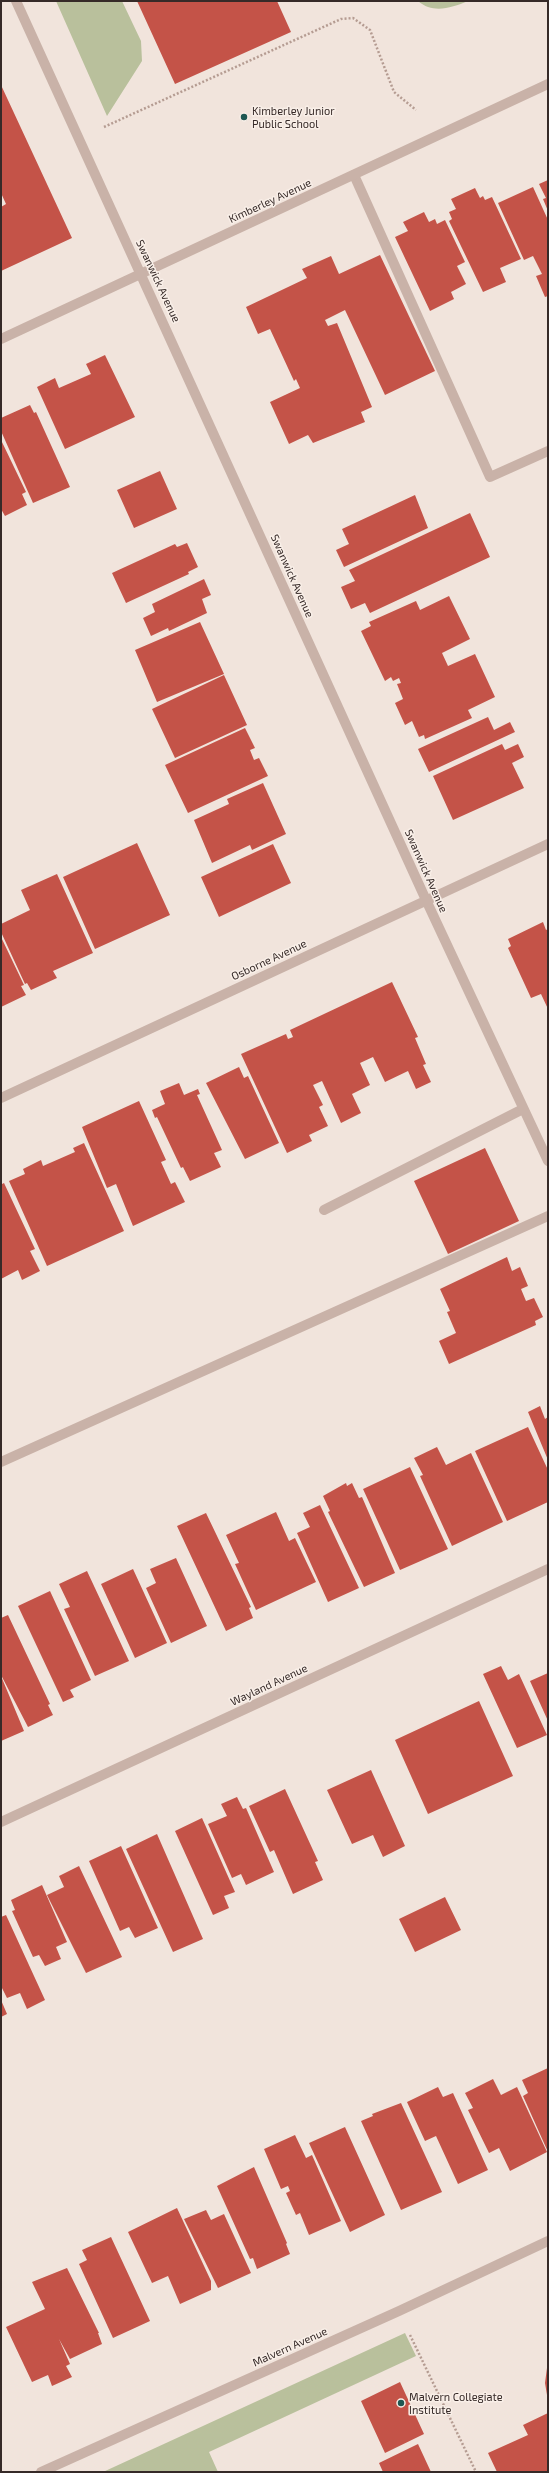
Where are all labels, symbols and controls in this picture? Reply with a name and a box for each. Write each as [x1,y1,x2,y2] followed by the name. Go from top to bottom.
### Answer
[252,104,335,130] place label: Kimberley Junior Public School
[239,112,249,122] marker: Kimberley Junior Public School
[227,176,313,226] street label: Kimberley Avenue
[133,238,183,324] street label: Swanwick Avenue
[268,532,316,620] street label: Swanwick Avenue
[402,827,450,915] street label: Swanwick Avenue
[229,937,309,983] street label: Osborne Avenue
[228,1661,310,1709] street label: Wayland Avenue
[251,2325,329,2369] street label: Malvern Avenue
[409,2390,503,2416] place label: Malvern Collegiate Institute
[396,2398,406,2408] marker: Malvern Collegiate Institute

